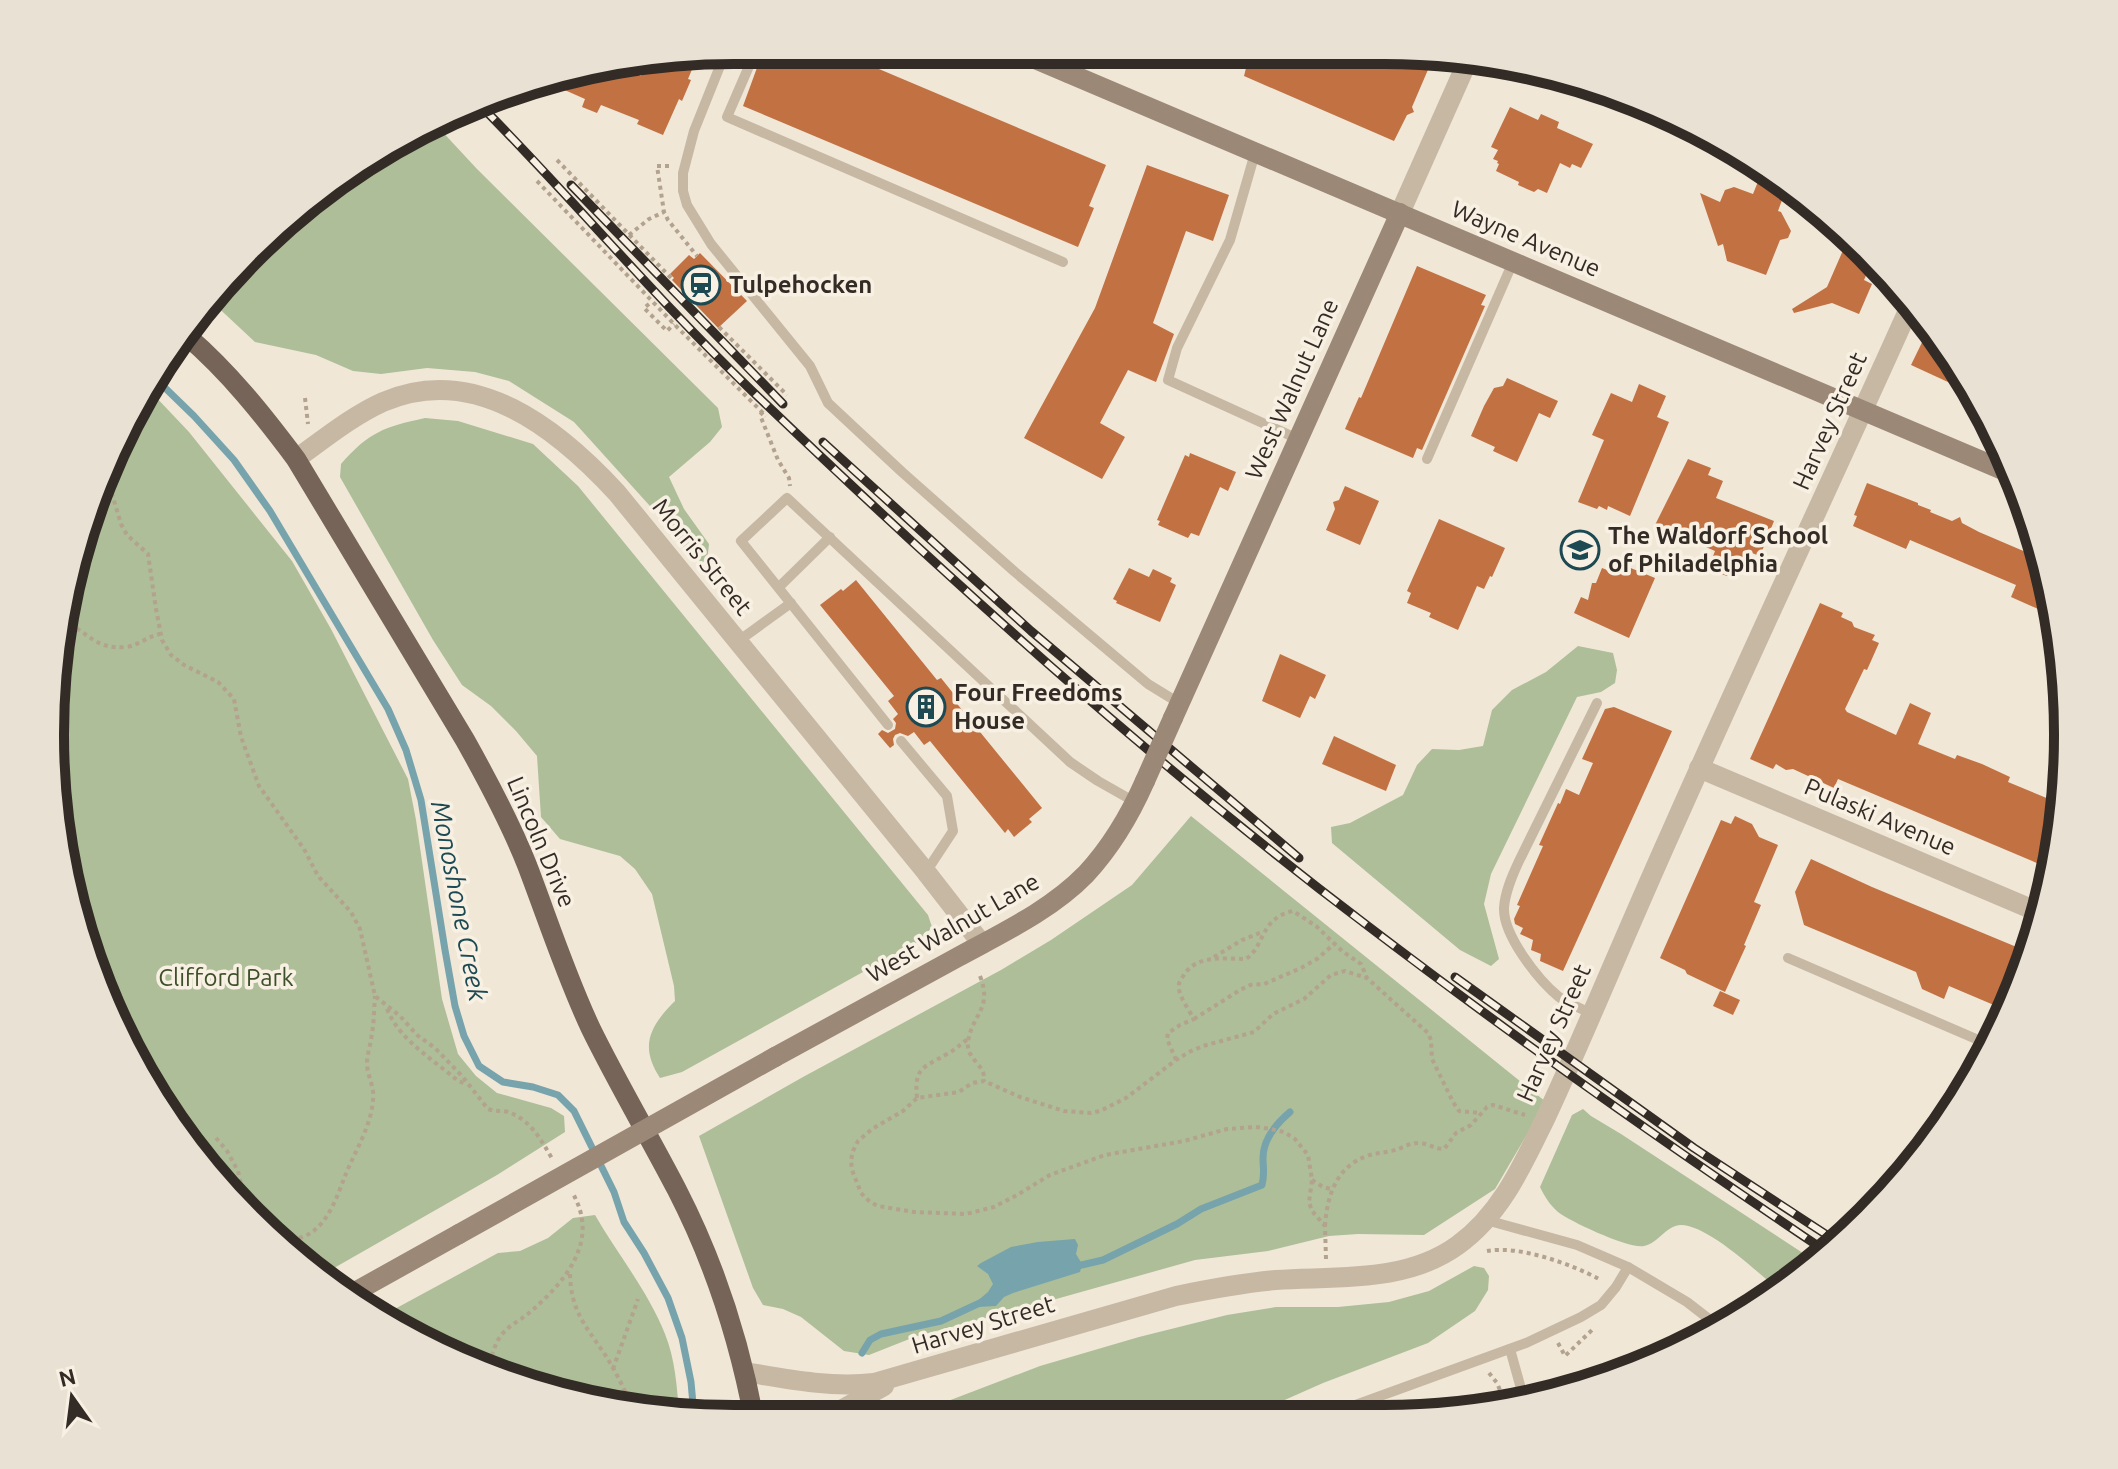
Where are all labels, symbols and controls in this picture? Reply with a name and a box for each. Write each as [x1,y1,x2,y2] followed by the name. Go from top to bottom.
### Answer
[1448,195,1605,282] street label: Wayne Avenue
[680,264,722,306] station icon: Tulpehocken
[729,271,872,298] place label: Tulpehocken
[1240,294,1343,483] street label: West Walnut Lane
[1787,347,1872,494] street label: Harvey Street
[647,493,758,621] street label: Morris Street
[1608,522,1828,577] place label: The Waldorf School of Philadelphia
[1559,529,1601,571] school or university icon: The Waldorf School of Philadelphia
[954,679,1123,734] place label: Four Freedoms House
[905,686,947,728] building icon: Four Freedoms House
[502,773,581,911] street label: Lincoln Drive
[1801,773,1960,861] street label: Pulaski Avenue
[426,798,493,1004] water label: Monoshone Creek
[862,867,1044,988] street label: West Walnut Lane
[1511,959,1596,1106] street label: Harvey Street
[158,964,294,991] park label: Clifford Park
[908,1290,1058,1359] street label: Harvey Street
[32,1357,112,1437] north arrow
[56,1363,78,1391] text: N

